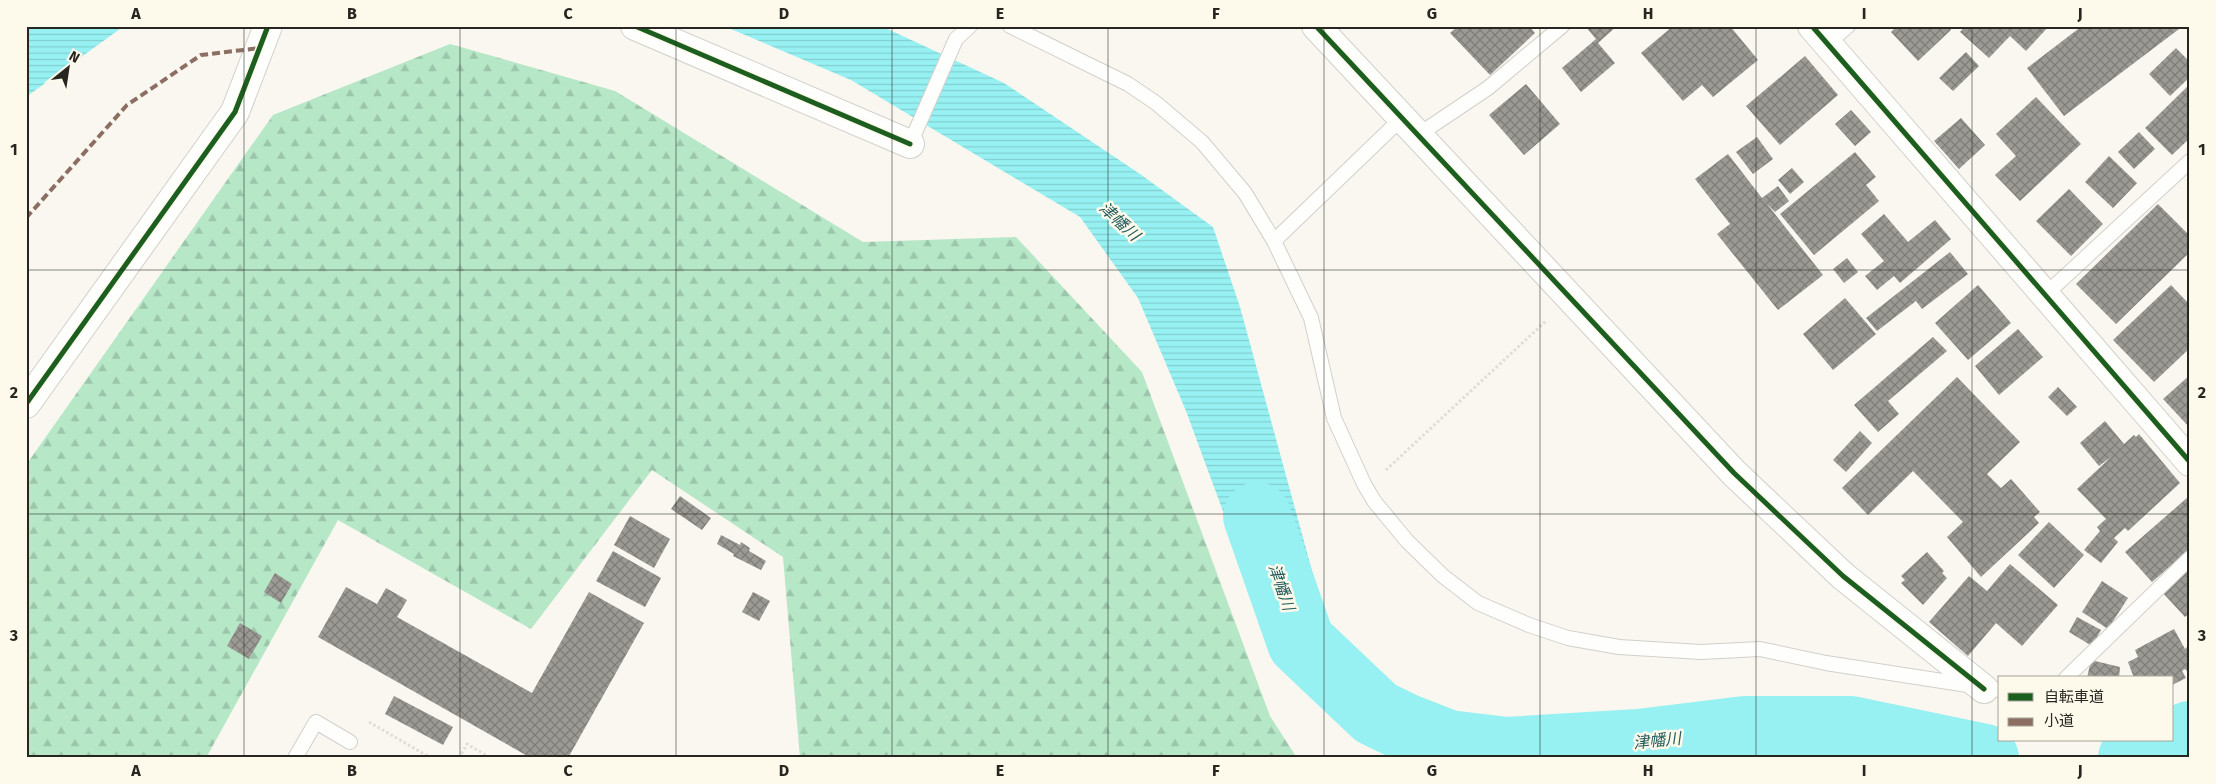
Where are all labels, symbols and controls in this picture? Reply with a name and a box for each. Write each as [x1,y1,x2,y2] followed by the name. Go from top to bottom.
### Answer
[130,4,141,23] text: A
[347,4,357,23] text: B
[563,4,573,23] text: C
[779,4,789,23] text: D
[996,4,1004,23] text: E
[1212,4,1220,23] text: F
[1427,4,1437,23] text: G
[1643,4,1653,23] text: H
[1862,4,1866,23] text: I
[2076,4,2083,23] text: J
[42,42,92,92] north arrow
[66,47,83,67] text: N
[10,140,18,159] text: 1
[2198,140,2206,159] text: 1
[1096,198,1145,246] water label: 津幡川
[10,383,18,402] text: 2
[2198,383,2206,402] text: 2
[1265,561,1299,615] water label: 津幡川
[9,626,18,645] text: 3
[2197,626,2206,645] text: 3
[1998,676,2174,742] legend
[2044,688,2104,706] text: 自転車道
[2044,712,2074,730] text: 小道
[1632,728,1684,752] water label: 津幡川
[130,761,141,780] text: A
[347,761,357,780] text: B
[563,761,573,780] text: C
[779,761,789,780] text: D
[996,761,1004,780] text: E
[1212,761,1220,780] text: F
[1427,761,1437,780] text: G
[1643,761,1653,780] text: H
[1862,761,1866,780] text: I
[2076,761,2083,780] text: J

